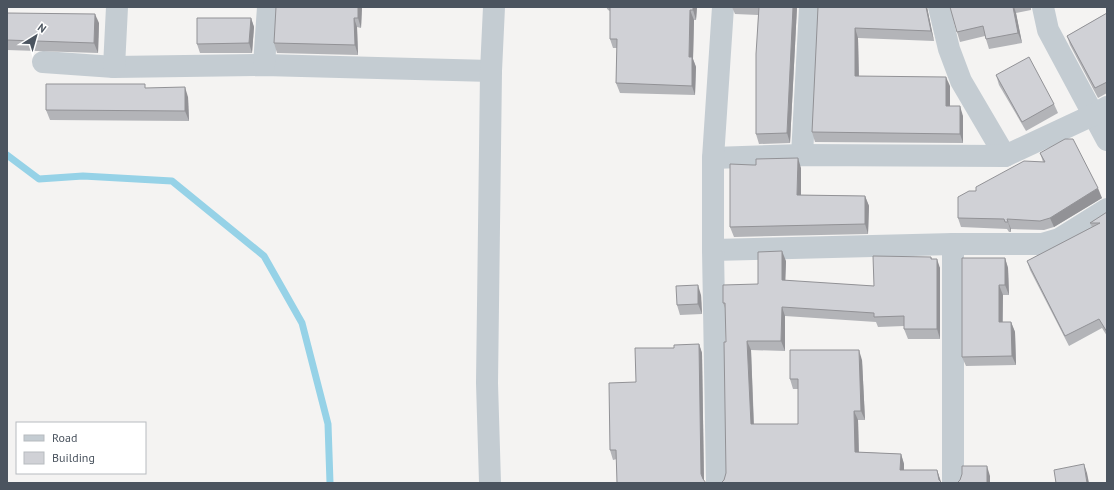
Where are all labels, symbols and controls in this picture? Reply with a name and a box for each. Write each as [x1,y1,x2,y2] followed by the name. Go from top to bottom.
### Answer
[16,16,56,56] north arrow
[35,20,49,36] text: N
[16,422,146,474] legend
[52,430,77,445] text: Road
[52,450,95,465] text: Building

